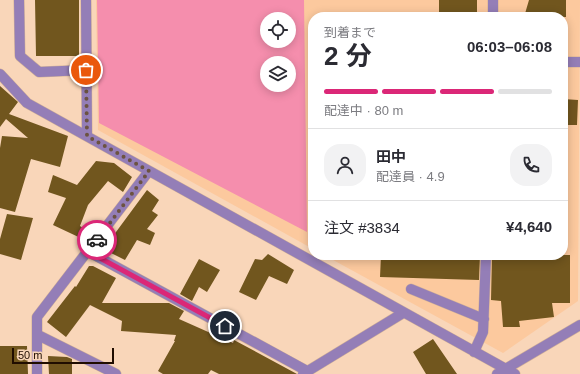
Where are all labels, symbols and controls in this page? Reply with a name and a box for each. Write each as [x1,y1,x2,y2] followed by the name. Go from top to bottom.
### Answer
[260,12,296,92] map controls
[260,12,296,48] button: locate
[324,25,376,40] text: 到着まで
[467,38,552,55] text: 06:03–06:08
[324,41,372,71] text: 2 分
[69,53,103,87] pin
[260,56,296,92] button: layers
[75,59,97,81] icon: bag
[324,103,403,118] text: 配達中 · 80 m
[324,144,366,186] button: person
[510,144,552,186] button: phone
[376,148,406,165] text: 田中
[376,169,445,184] text: 配達員 · 4.9
[506,218,552,235] text: ¥4,640
[324,219,400,236] text: 注文 #3834
[77,220,117,260] courier
[86,229,108,251] icon: car
[208,309,242,343] pin
[214,315,236,337] icon: home
[12,346,114,365] scale bar
[18,349,42,361] text: 50 m

